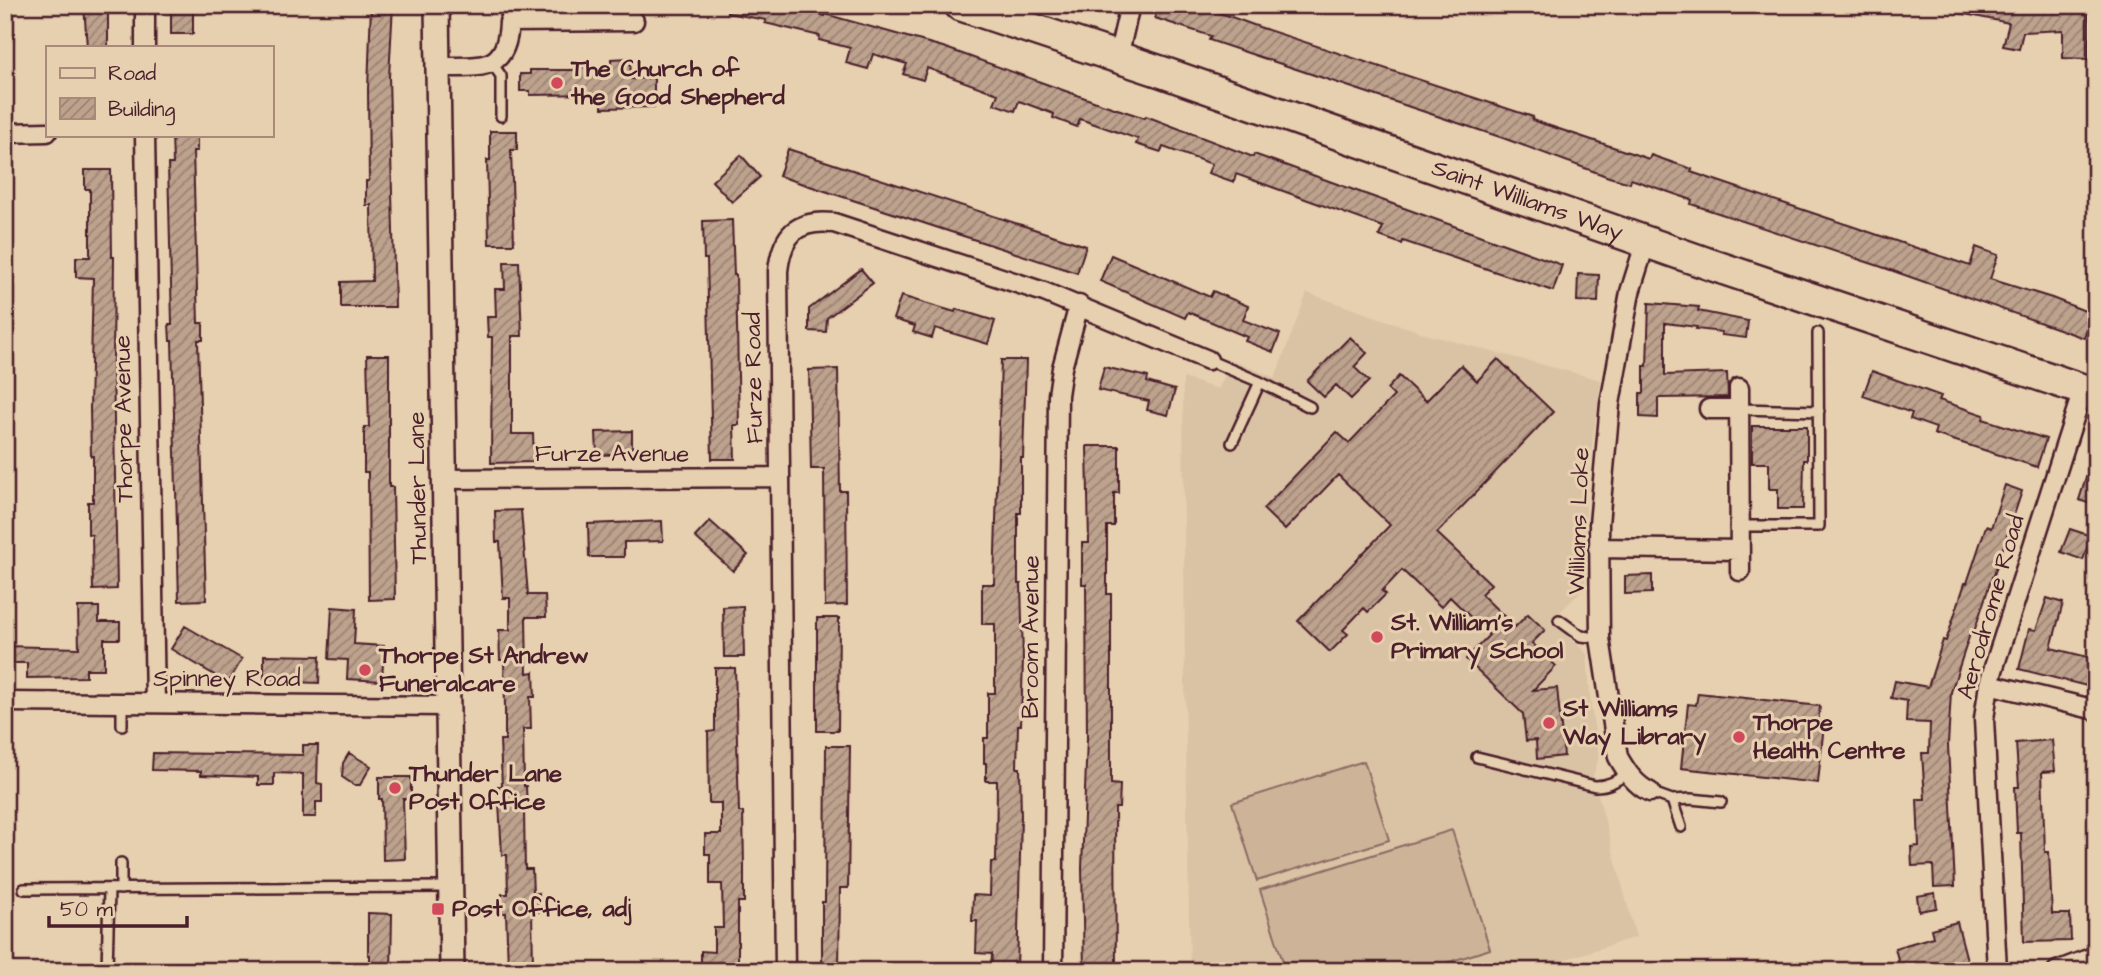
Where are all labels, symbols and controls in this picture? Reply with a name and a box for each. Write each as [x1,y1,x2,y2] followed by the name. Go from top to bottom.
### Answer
[46,46,273,136] legend
[570,52,785,114] place label: The Church of the Good Shepherd
[108,59,156,88] text: Road
[549,75,565,91] marker: The Church of the Good Shepherd
[108,95,176,126] text: Building
[1427,151,1628,250] street label: Saint Williams Way
[736,312,772,444] street label: Furze Road
[106,335,142,503] street label: Thorpe Avenue
[400,411,436,565] street label: Thunder Lane
[535,437,689,471] street label: Furze Avenue
[1559,447,1599,595] street label: Williams Loke
[1948,511,2034,703] street label: Aerodrome Road
[1014,555,1048,719] street label: Broom Avenue
[1390,606,1564,670] place label: St. William's Primary School
[1369,629,1385,645] marker: St. William's Primary School
[378,639,589,701] place label: Thorpe St Andrew Funeralcare
[153,662,301,697] street label: Spinney Road
[357,662,373,678] marker: Thorpe St Andrew Funeralcare
[1562,692,1707,756] place label: St Williams Way Library
[1752,706,1906,768] place label: Thorpe Health Centre
[1541,715,1557,731] marker: St Williams Way Library
[1731,729,1747,745] marker: Thorpe Health Centre
[408,757,562,819] place label: Thunder Lane Post Office
[387,780,403,796] marker: Thunder Lane Post Office
[49,885,187,929] scale bar
[452,892,632,926] place label: Post Office, adj
[60,895,114,924] text: 50 m
[430,901,446,917] marker: Post Office, adj

